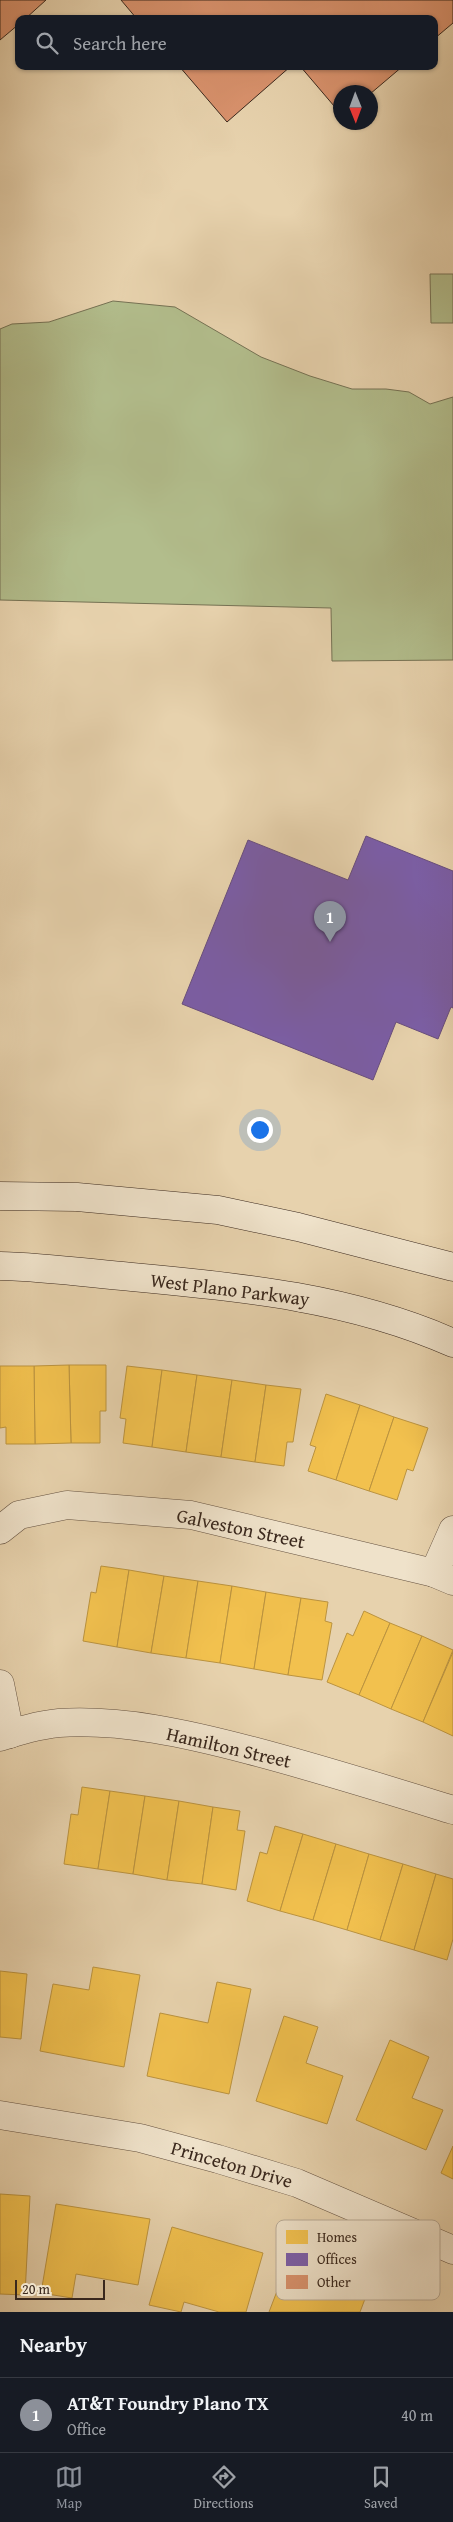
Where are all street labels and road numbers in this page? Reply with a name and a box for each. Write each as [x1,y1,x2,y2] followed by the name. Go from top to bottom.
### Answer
[149,1265,312,1313] street label: West Plano Parkway
[174,1501,308,1555] street label: Galveston Street
[164,1719,294,1775] street label: Hamilton Street
[168,2133,296,2195] street label: Princeton Drive

